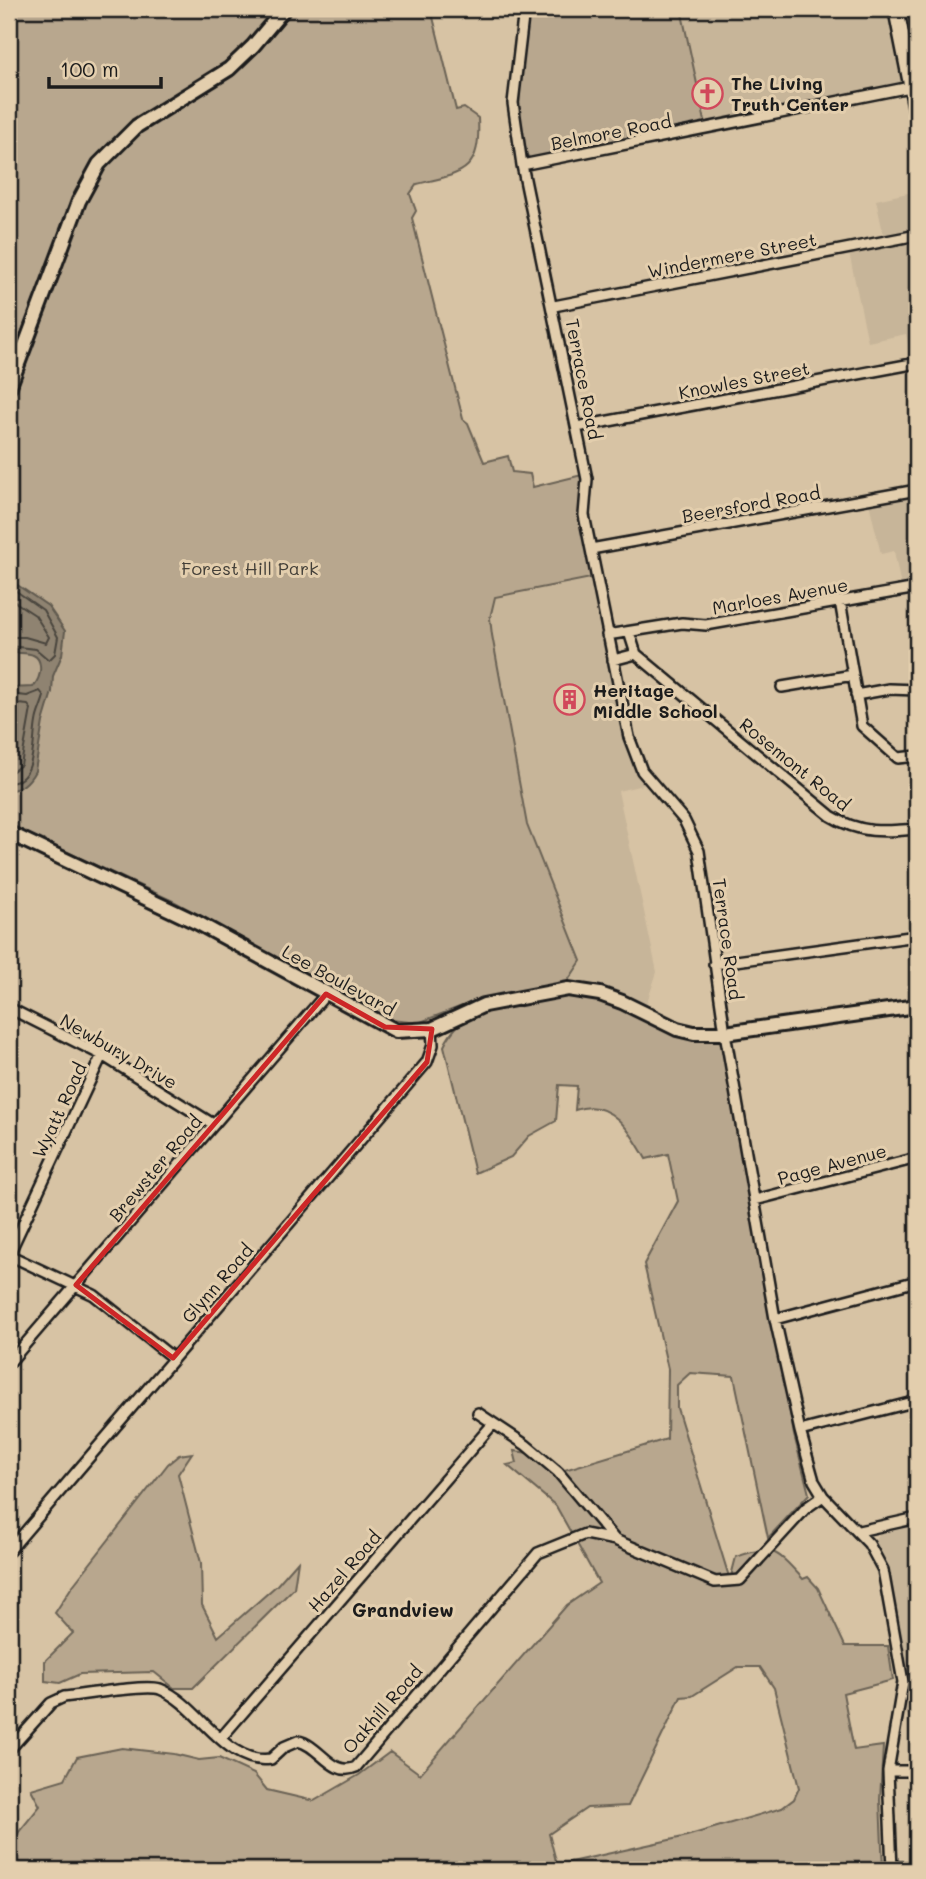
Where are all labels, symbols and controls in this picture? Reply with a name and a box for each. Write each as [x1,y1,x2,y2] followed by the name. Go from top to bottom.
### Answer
[49,46,161,90] scale bar
[60,55,119,82] text: 100 m
[731,71,849,116] place label: The Living Truth Center
[691,76,725,110] church icon: The Living Truth Center
[549,109,673,155] street label: Belmore Road
[645,227,819,283] street label: Windermere Street
[561,316,607,442] street label: Terrace Road
[676,356,812,404] street label: Knowles Street
[680,480,822,528] street label: Beersford Road
[181,556,319,580] park label: Forest Hill Park
[710,572,850,620] street label: Marloes Avenue
[593,678,718,723] place label: Heritage Middle School
[553,683,587,717] building icon: Heritage Middle School
[735,712,855,816] street label: Rosemont Road
[708,877,748,1001] street label: Terrace Road
[278,939,400,1021] street label: Lee Boulevard
[56,1008,182,1094] street label: Newbury Drive
[26,1058,92,1162] street label: Wyatt Road
[103,1109,207,1227] street label: Brewster Road
[775,1138,889,1190] street label: Page Avenue
[176,1238,258,1328] street label: Glynn Road
[302,1525,386,1617] street label: Hazel Road
[352,1597,454,1622] district label: Grandview
[337,1659,427,1759] street label: Oakhill Road

